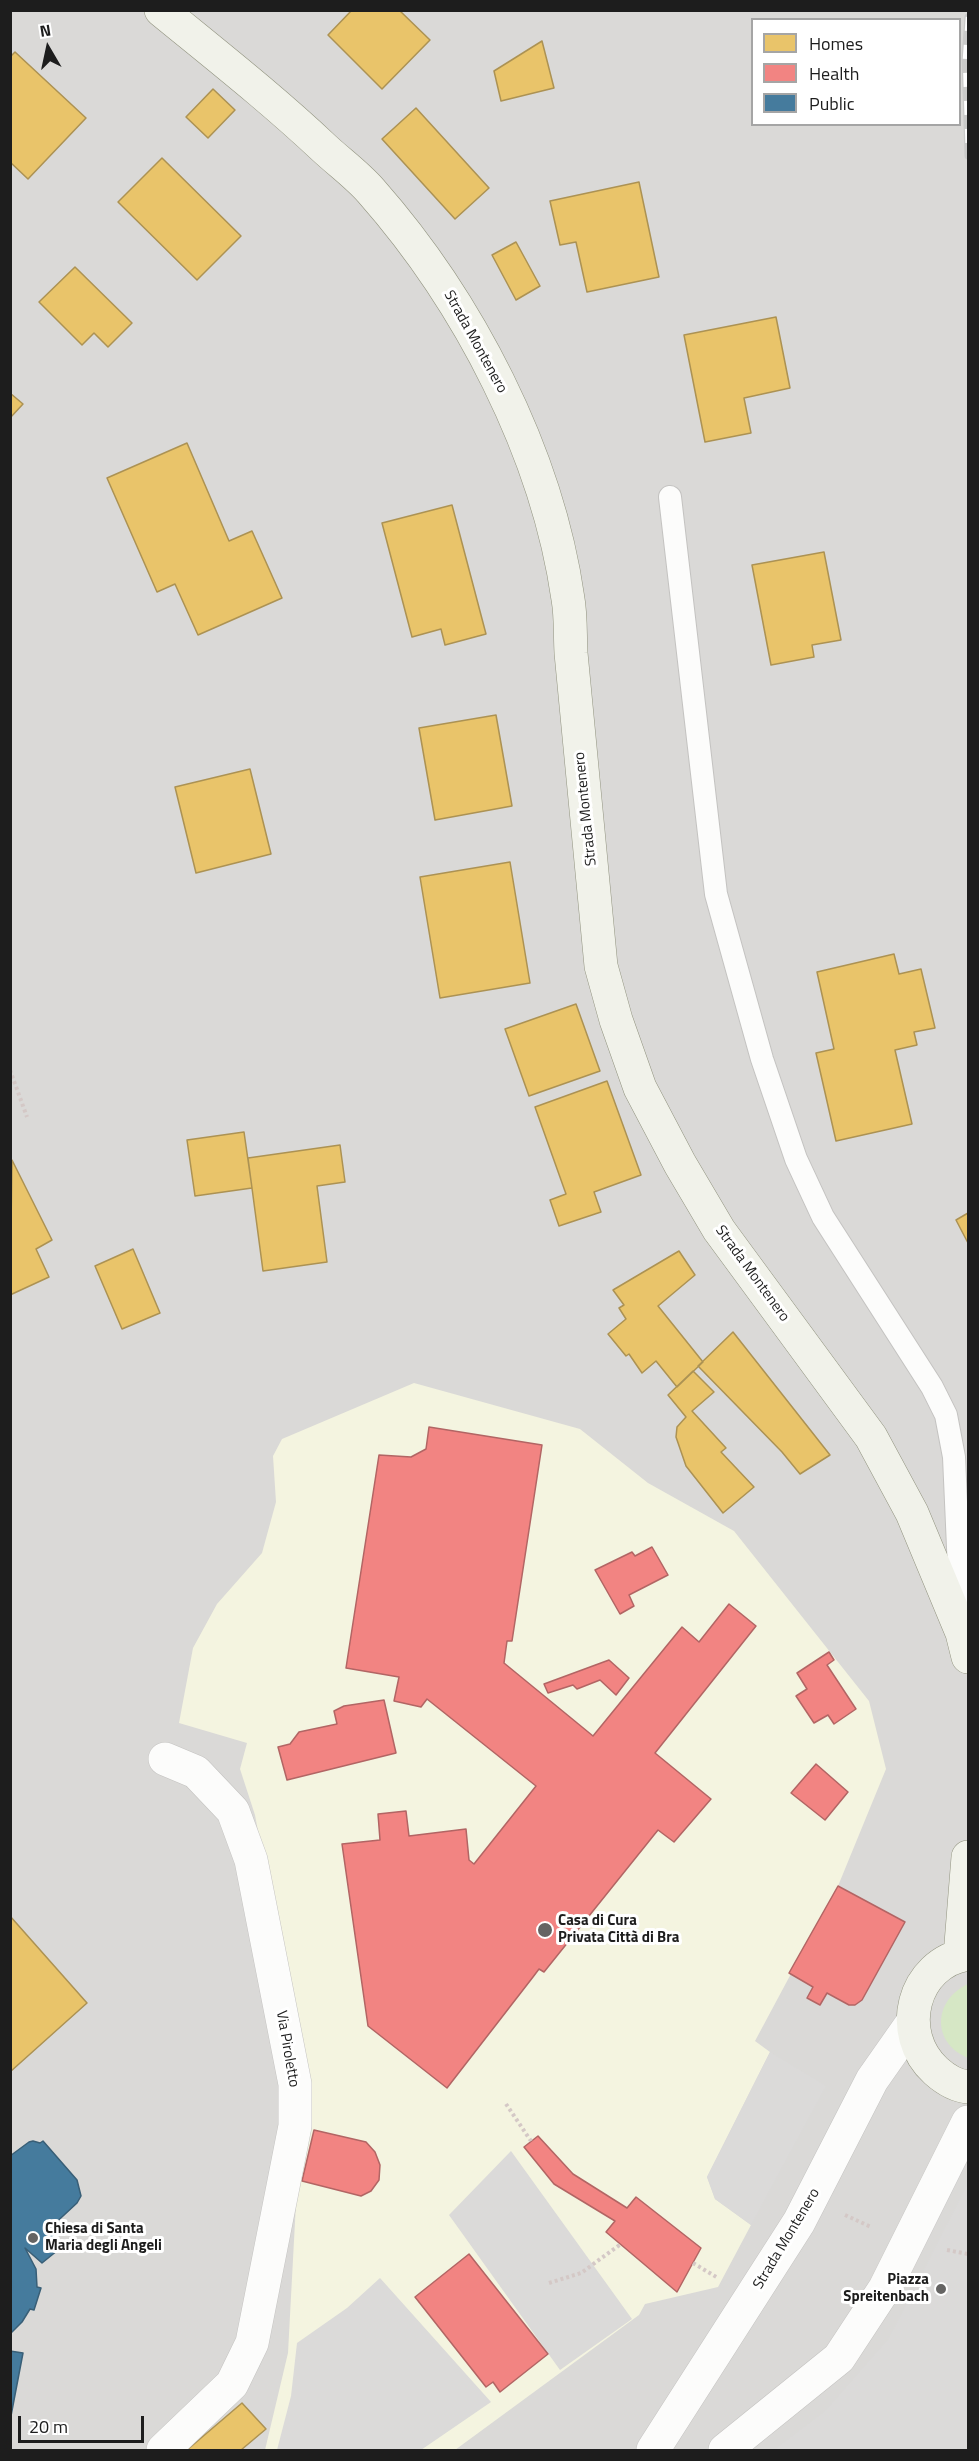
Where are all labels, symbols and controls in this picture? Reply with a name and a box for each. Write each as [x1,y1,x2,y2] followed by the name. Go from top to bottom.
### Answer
[18,18,78,78] north arrow
[38,18,53,43] text: N
[751,18,961,126] legend
[809,30,863,57] text: Homes
[809,60,859,87] text: Health
[809,90,855,117] text: Public
[439,288,511,396] street label: Strada Montenero
[571,751,601,867] street label: Strada Montenero
[711,1222,793,1326] street label: Strada Montenero
[558,1912,679,1947] place label: Casa di Cura Privata Città di Bra
[536,1921,554,1939] marker: Casa di Cura Privata Città di Bra
[271,2009,303,2089] street label: Via Piroletto
[750,2185,824,2293] street label: Strada Montenero
[45,2220,162,2255] place label: Chiesa di Santa Maria degli Angeli
[26,2231,40,2245] marker: Chiesa di Santa Maria degli Angeli
[843,2271,929,2306] place label: Piazza Spreitenbach
[934,2282,948,2296] marker: Piazza Spreitenbach
[21,2404,147,2442] scale bar
[29,2413,68,2440] text: 20 m

